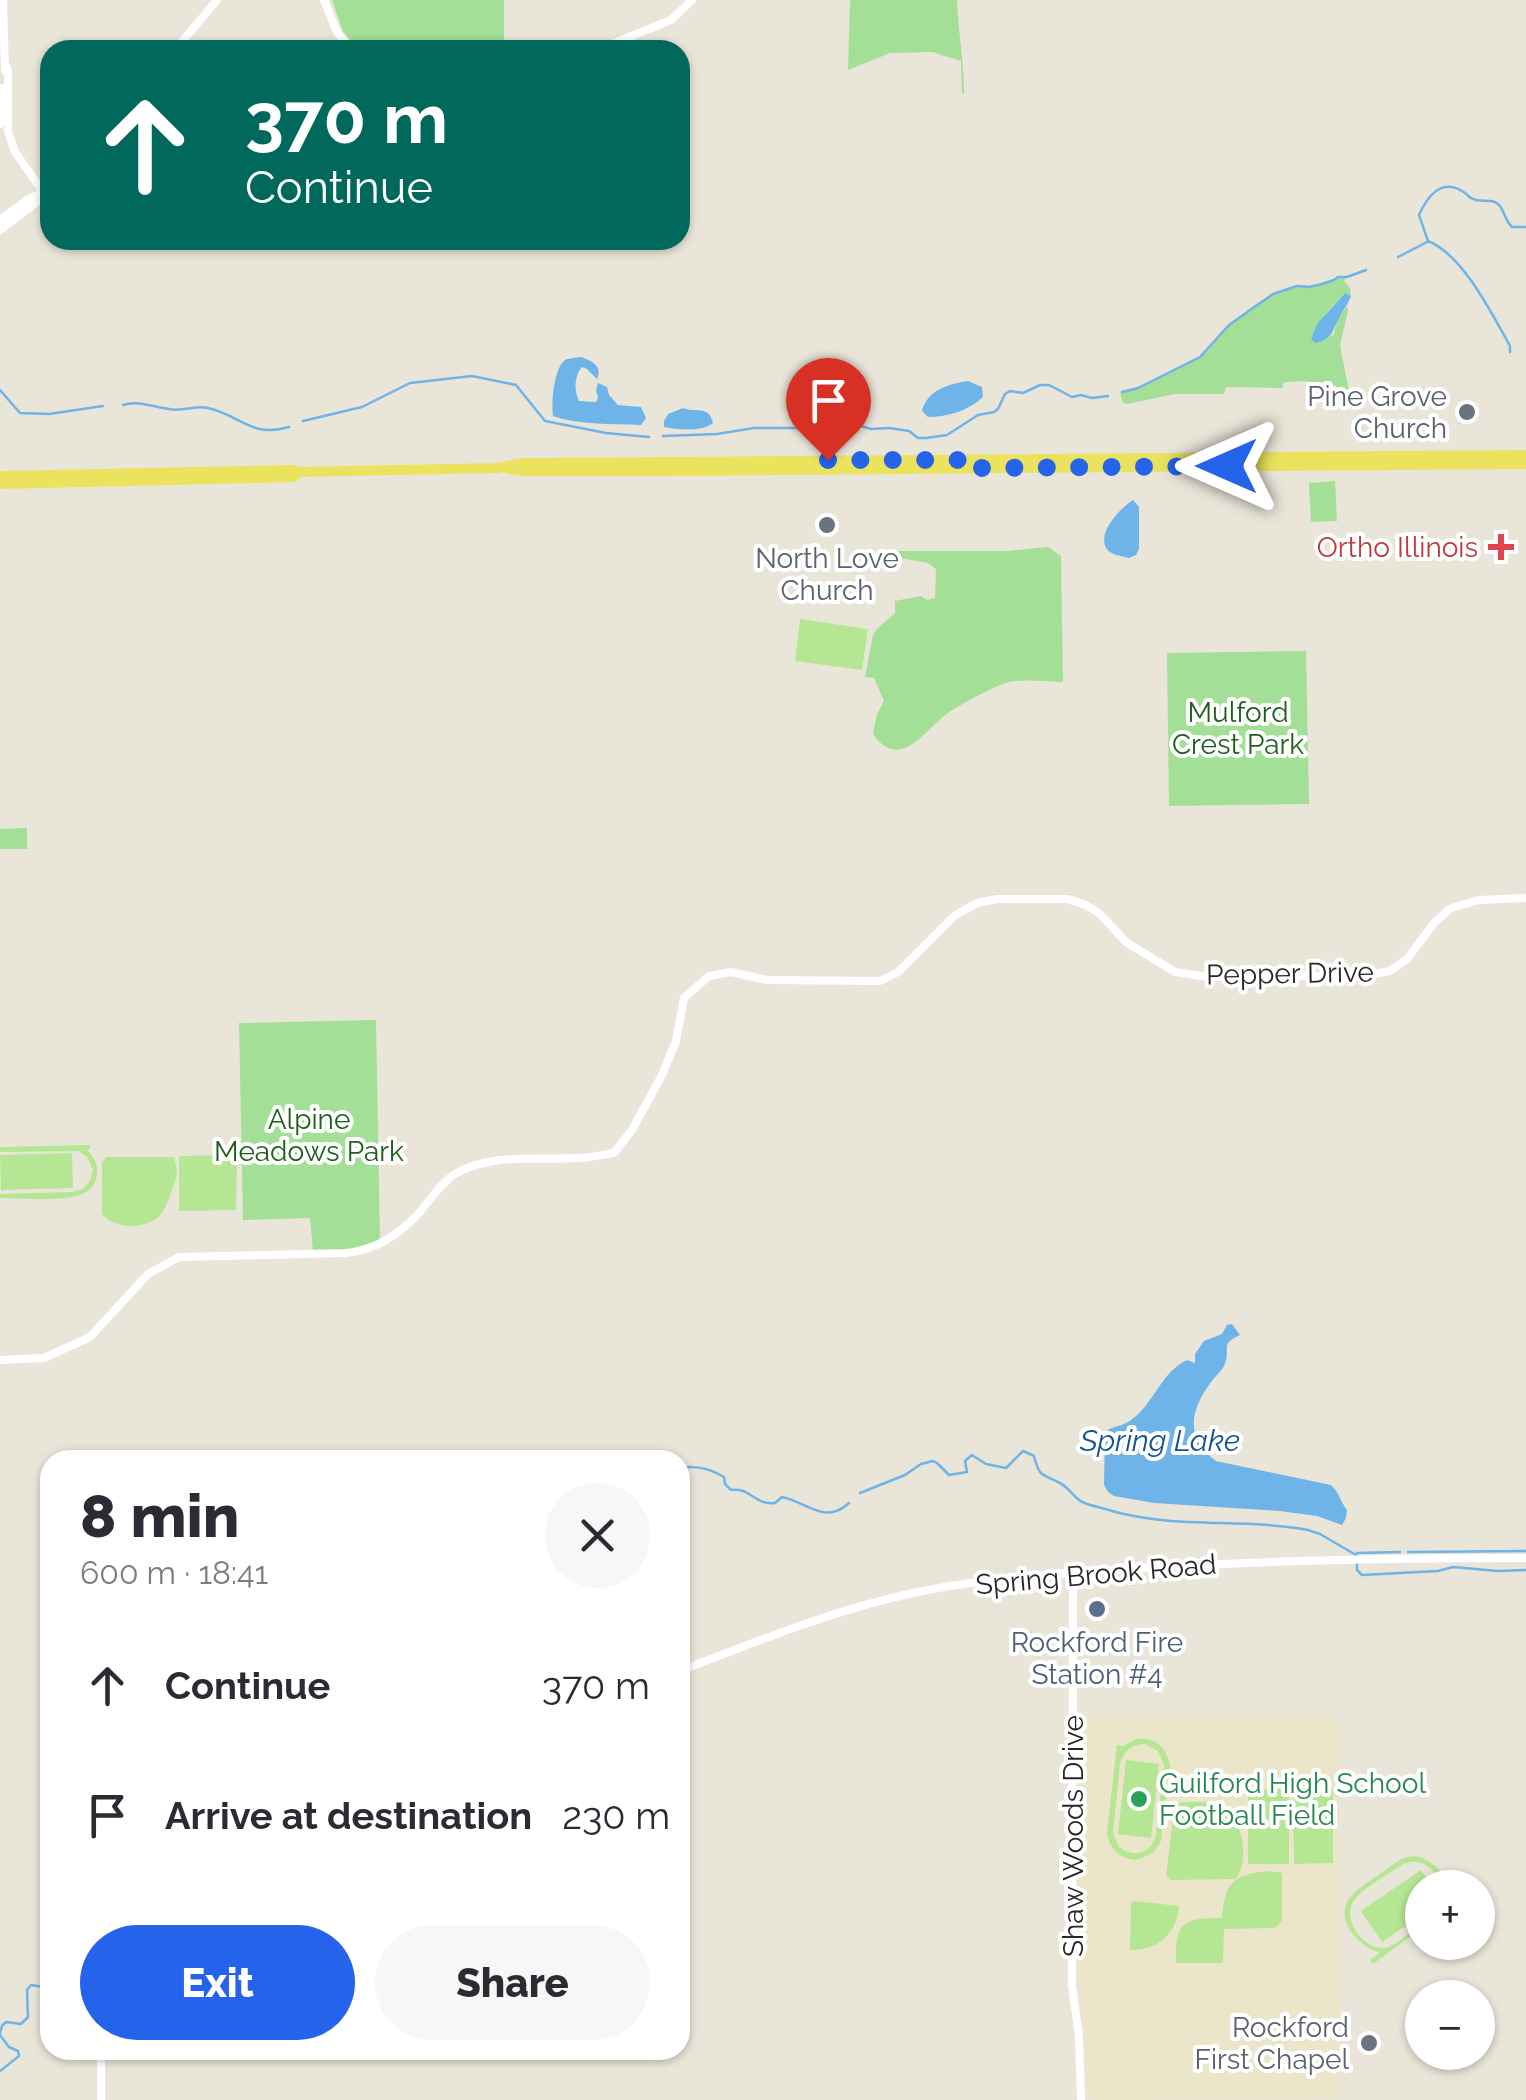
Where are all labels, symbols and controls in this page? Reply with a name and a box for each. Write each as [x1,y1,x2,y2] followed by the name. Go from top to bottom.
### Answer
[245,77,448,159] text: 370 m
[80,80,210,210] icon: ahead
[245,161,433,214] text: Continue
[786,358,871,461] pin
[801,373,856,428] icon: arrive
[1307,380,1447,445] place label: Pine Grove Church
[1456,401,1478,423] marker: Pine Grove Church
[1175,414,1279,518] position arrow
[816,514,838,536] marker: North Love Church
[1317,531,1478,564] place label: Ortho Illinois
[1488,534,1514,560] marker: Ortho Illinois
[755,542,899,607] place label: North Love Church
[1172,696,1304,761] park label: Mulford Crest Park
[1206,956,1374,991] street label: Pepper Drive
[214,1103,404,1168] park label: Alpine Meadows Park
[1079,1423,1240,1458] water label: Spring Lake
[80,1481,239,1551] text: 8 min
[545,1483,650,1588] button: close
[974,1548,1218,1601] street label: Spring Brook Road
[80,1554,268,1591] text: 600 m · 18:41
[1086,1598,1108,1620] marker: Rockford Fire Station #4
[1011,1626,1183,1691] place label: Rockford Fire Station #4
[80,1658,135,1713] icon: ahead
[165,1663,330,1708] text: Continue
[542,1663,650,1708] text: 370 m
[1057,1715,1090,1957] street label: Shaw Woods Drive
[1159,1767,1426,1832] place label: Guilford High School Football Field
[80,1788,135,1843] icon: arrive
[1128,1788,1150,1810] marker: Guilford High School Football Field
[165,1793,532,1838] text: Arrive at destination
[562,1793,670,1838] text: 230 m
[1405,1870,1495,2070] map controls
[1405,1870,1495,1960] button: +
[80,1925,355,2040] button: Exit
[375,1925,650,2040] button: Share
[1405,1980,1495,2070] button: −
[1194,2011,1349,2076] place label: Rockford First Chapel
[1358,2032,1380,2054] marker: Rockford First Chapel

